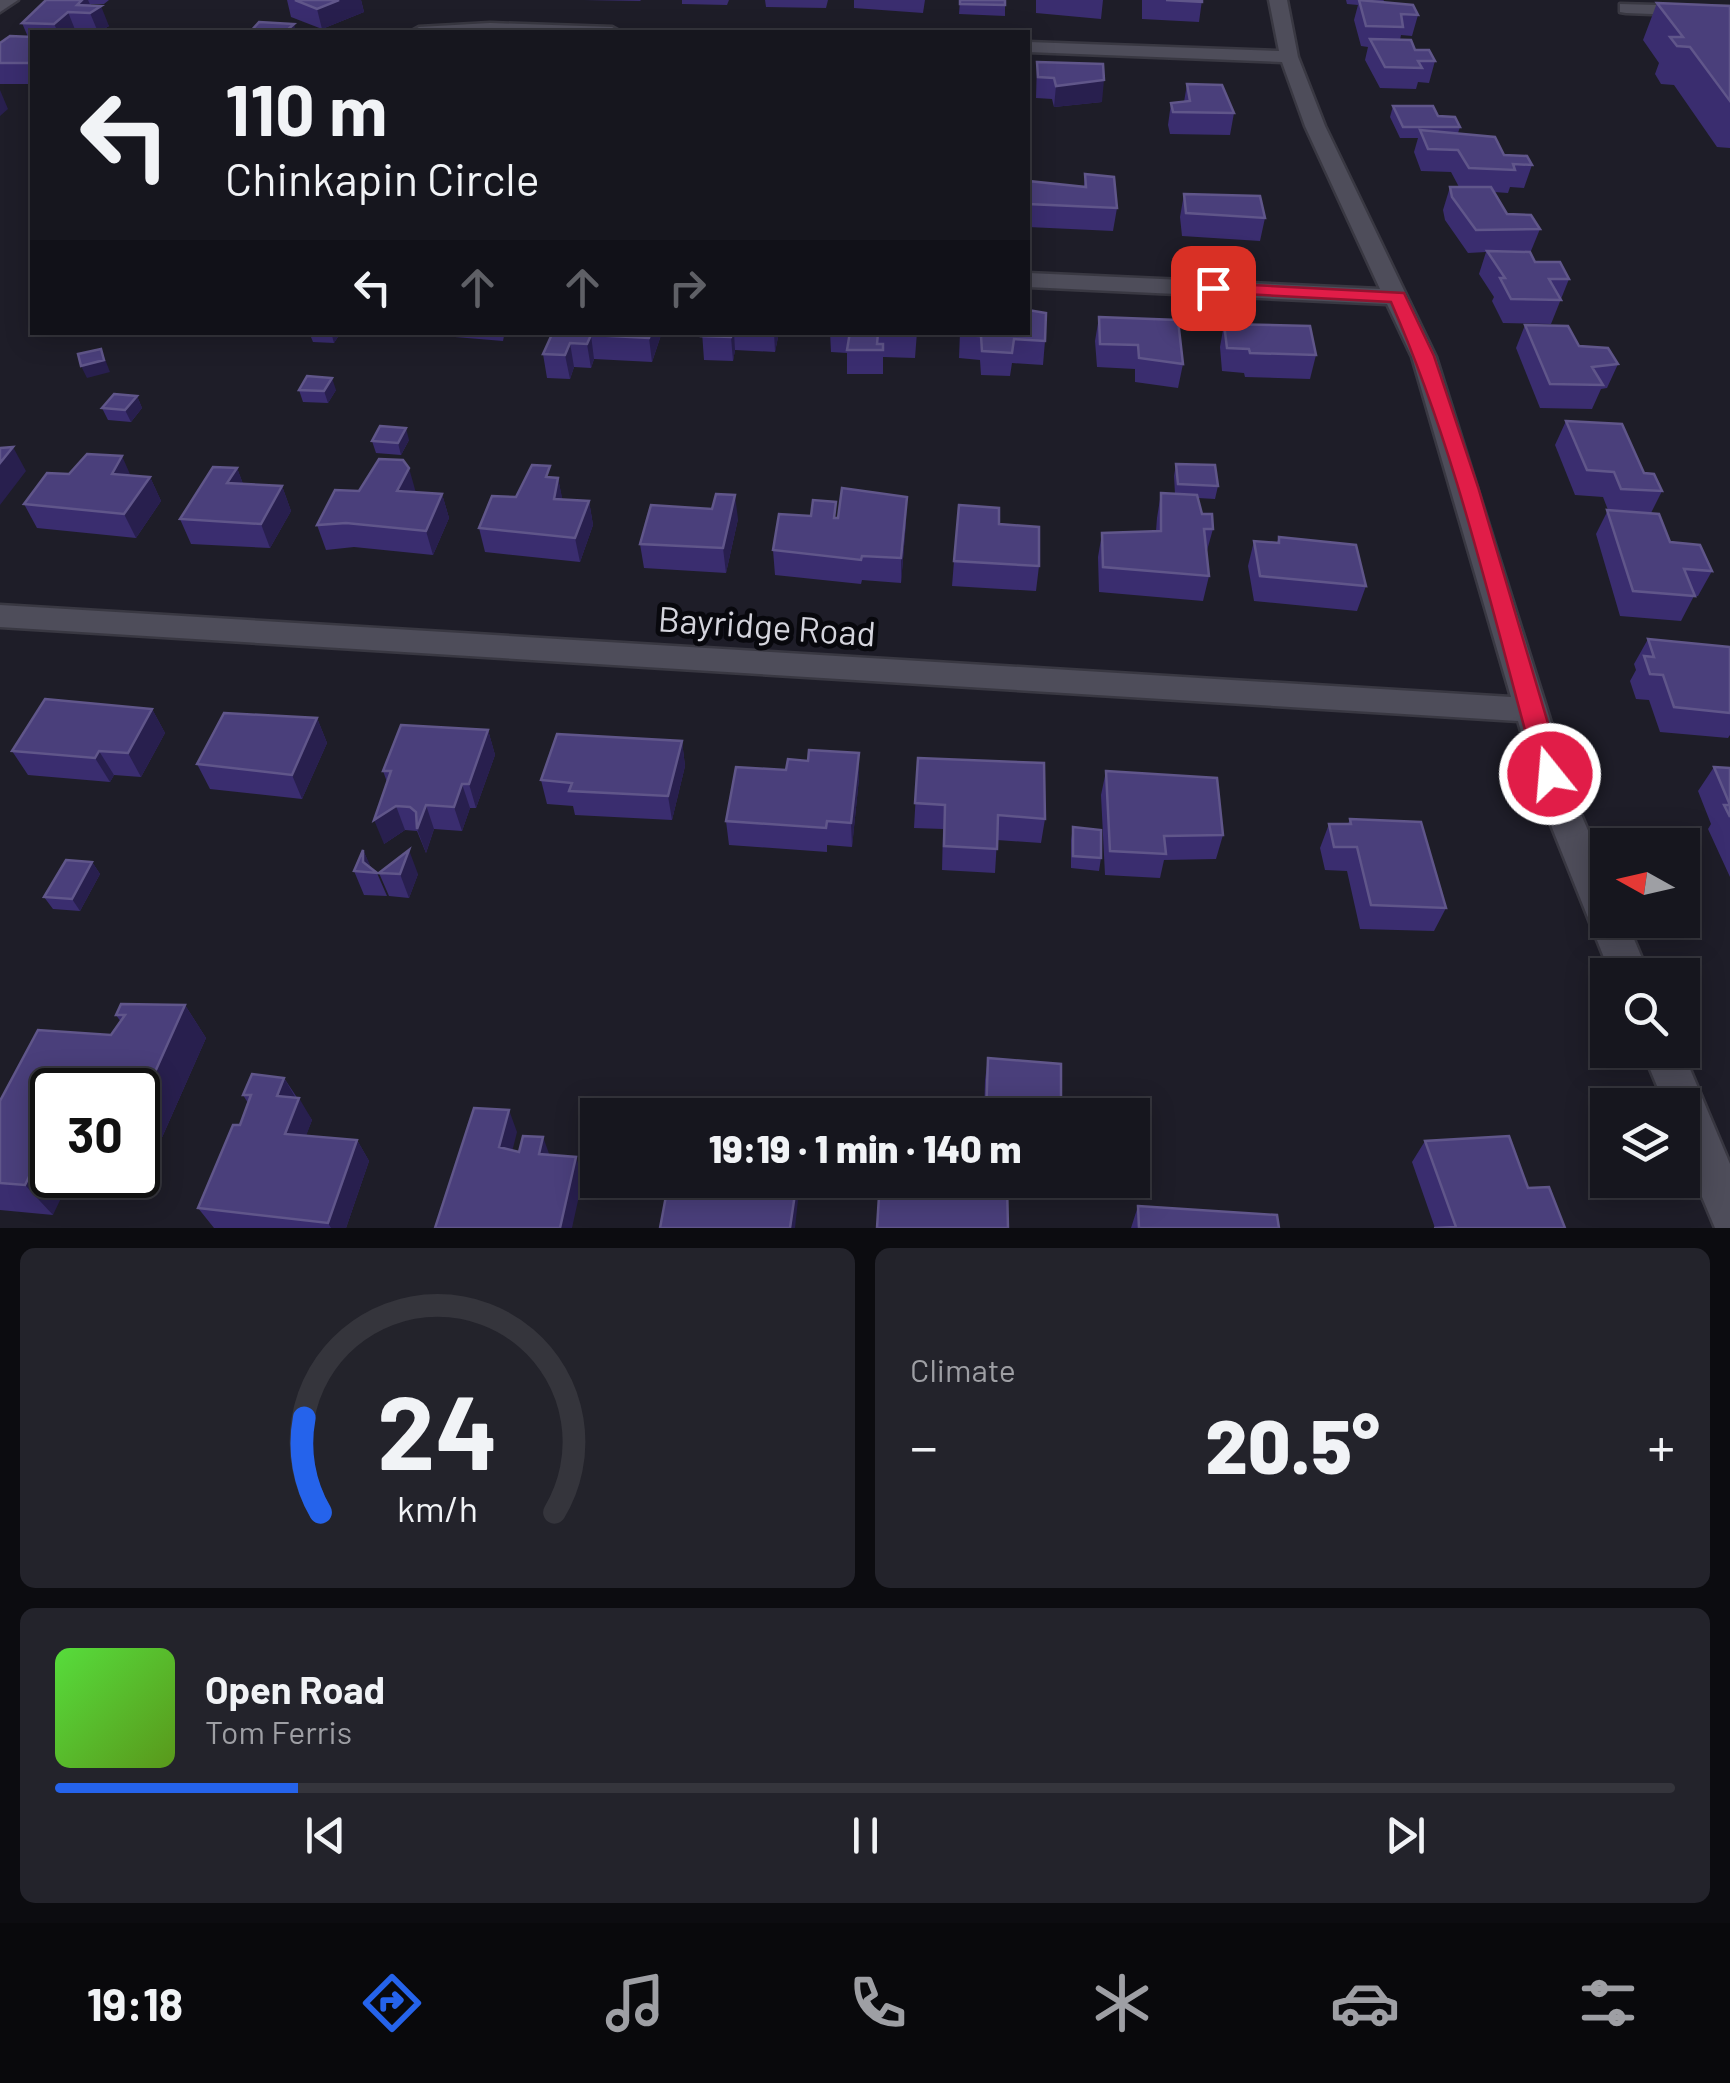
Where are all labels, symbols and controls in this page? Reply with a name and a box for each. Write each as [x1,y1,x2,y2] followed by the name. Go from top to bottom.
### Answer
[225,66,387,150] text: 110 m
[60,70,190,200] icon: left
[225,151,540,205] text: Chinkapin Circle
[1171,246,1256,331] pin
[345,260,400,315] icon: left
[450,260,505,315] icon: ahead
[555,260,610,315] icon: ahead
[660,260,715,315] icon: right
[1186,261,1241,316] icon: arrive
[657,596,877,654] street label: Bayridge Road
[1498,722,1602,826] position arrow
[1590,828,1700,938] north arrow
[1590,828,1700,1198] map controls
[1590,958,1700,1068] button: search
[30,1068,160,1198] speed limit sign: 30
[1590,1088,1700,1198] button: layers
[709,1125,1021,1171] text: 19:19 · 1 min · 140 m
[910,1350,1016,1388] text: Climate
[377,1366,498,1491] text: 24
[1205,1399,1380,1489] text: 20.5°
[910,1412,938,1478] text: −
[1647,1412,1675,1478] text: +
[397,1486,478,1529] text: km/h
[205,1666,385,1712] text: Open Road
[205,1712,352,1750] text: Tom Ferris
[298,1808,353,1863] icon: previous
[838,1808,893,1863] icon: pause
[1378,1808,1433,1863] icon: next
[357,1968,427,2038] icon: directions
[600,1968,670,2038] icon: music
[843,1968,913,2038] icon: phone
[1087,1968,1157,2038] icon: climate
[1330,1968,1400,2038] icon: car
[1573,1968,1643,2038] icon: filters
[87,1976,183,2030] text: 19:18

